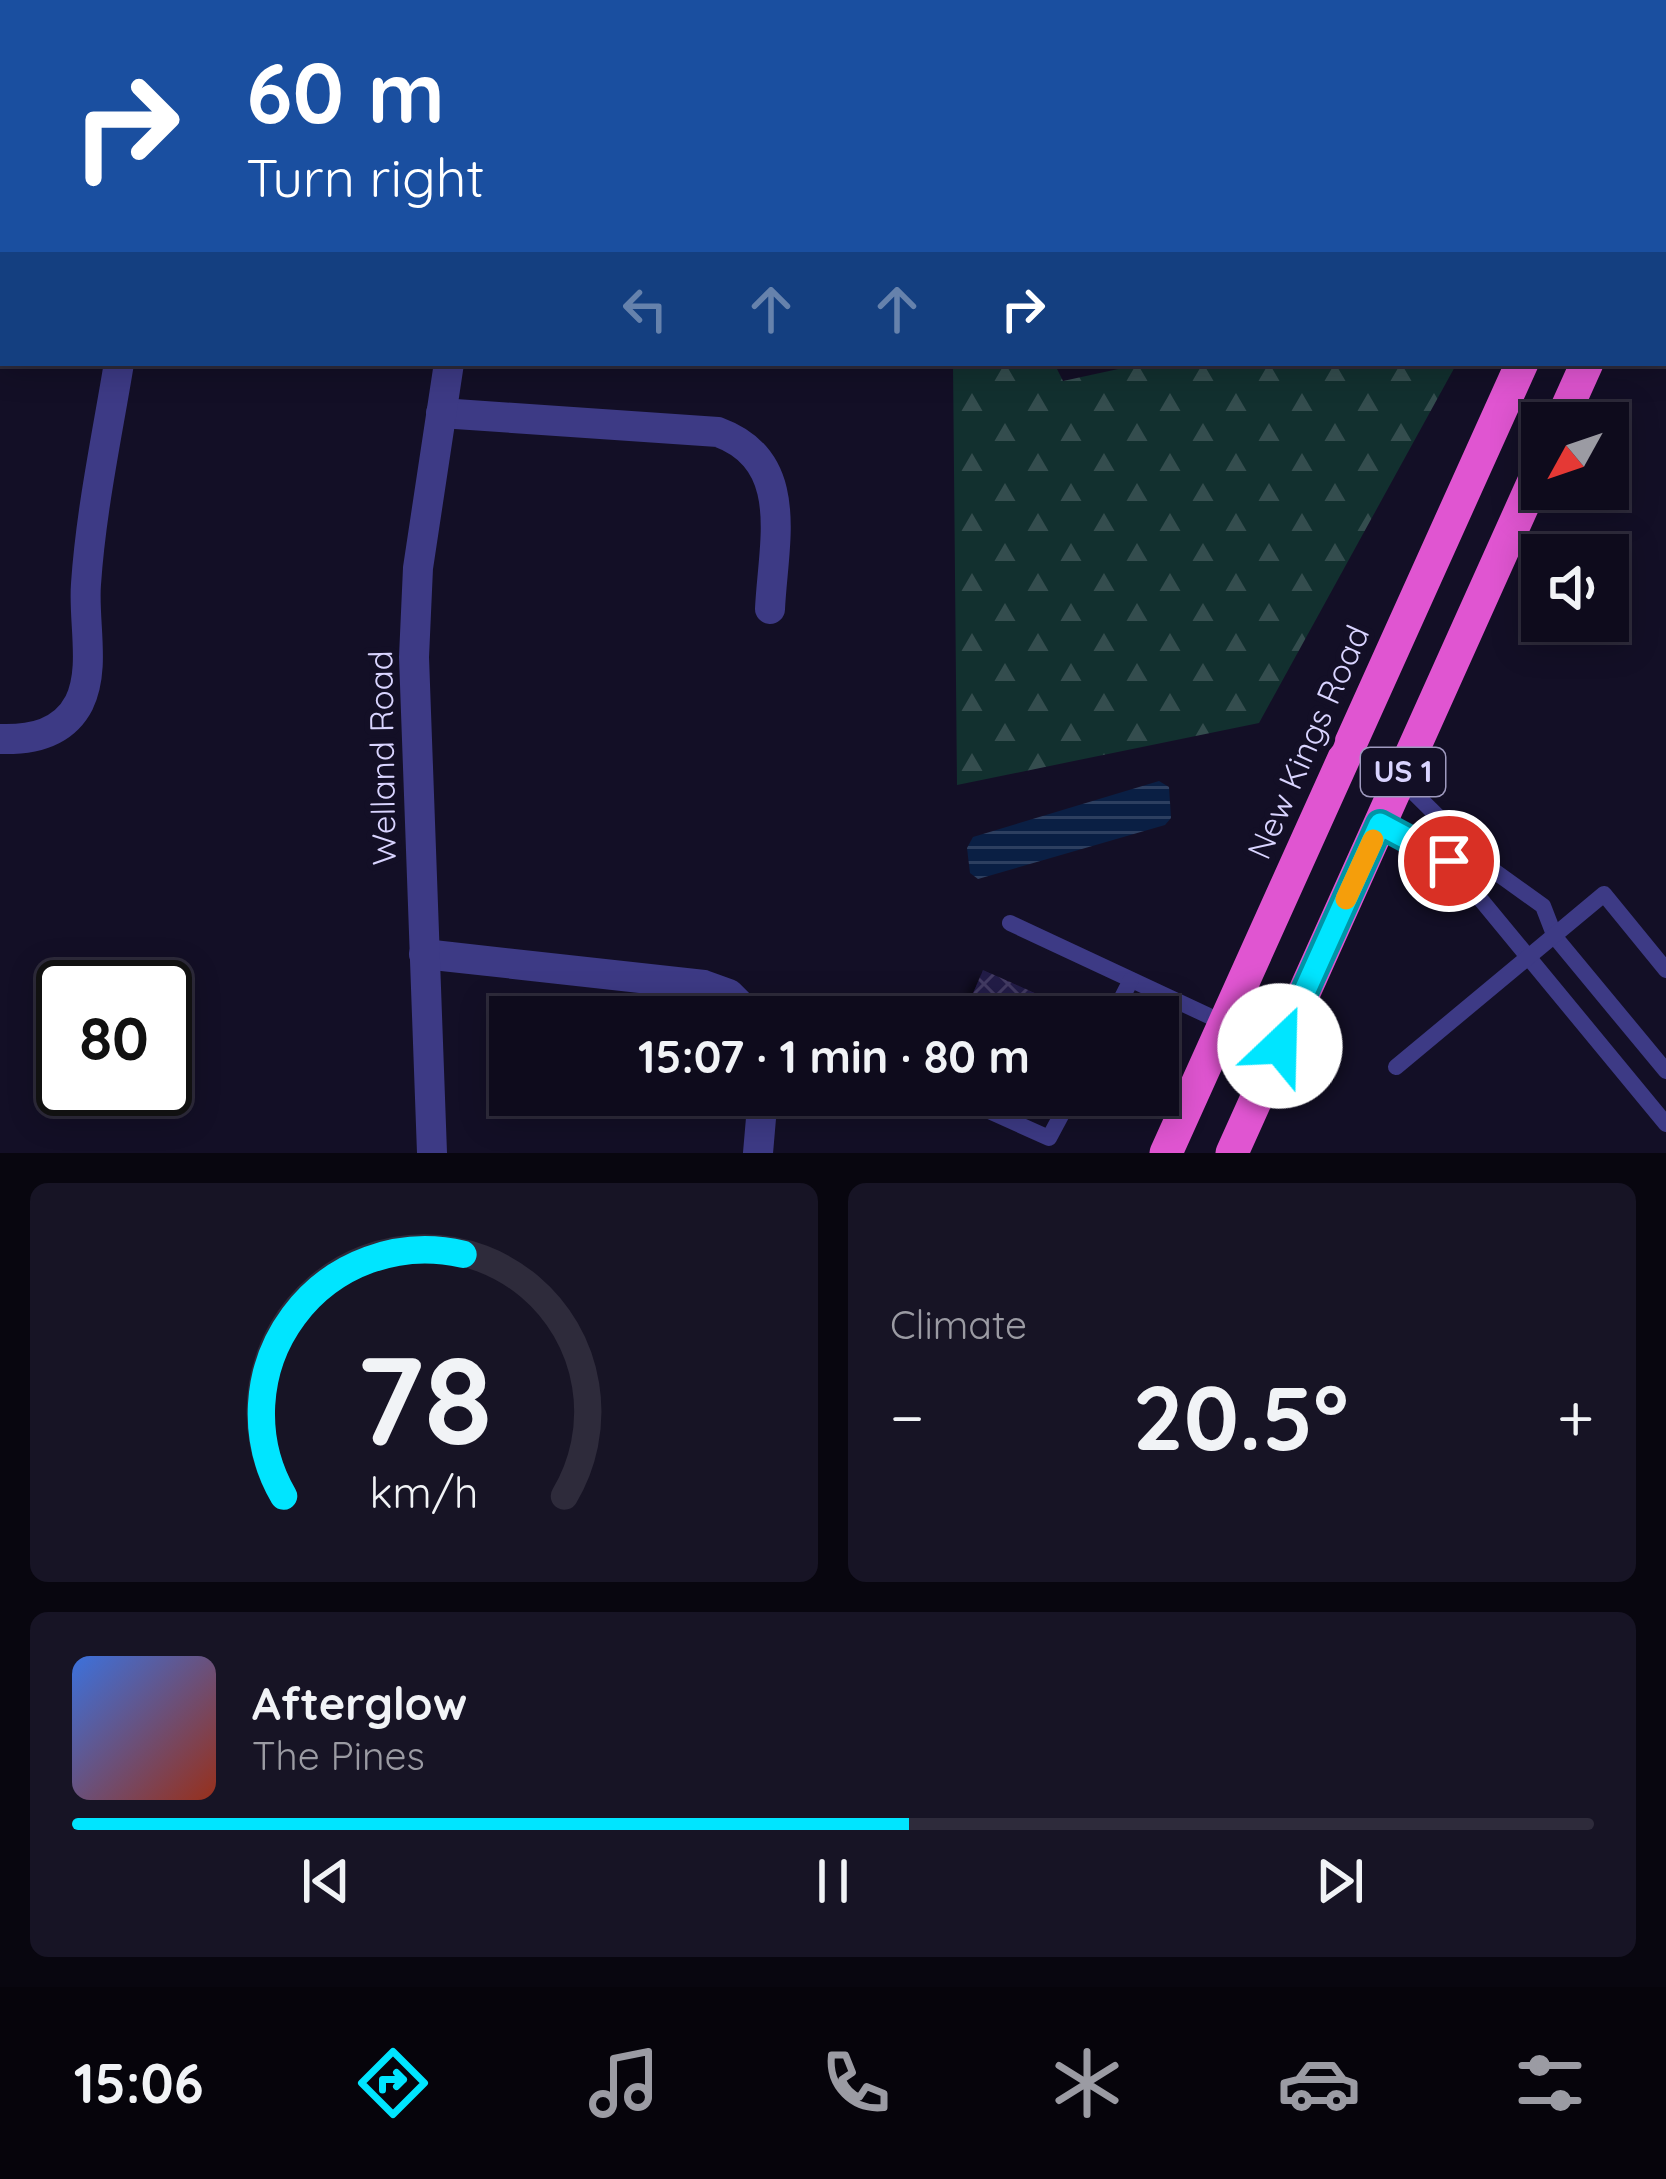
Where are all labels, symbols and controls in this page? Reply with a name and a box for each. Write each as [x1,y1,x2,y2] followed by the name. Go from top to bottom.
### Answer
[246,39,445,144] text: 60 m
[48,48,204,204] icon: right
[246,143,485,211] text: Turn right
[612,276,678,342] icon: left
[738,276,804,342] icon: ahead
[864,276,930,342] icon: ahead
[990,276,1056,342] icon: right
[1521,402,1629,510] north arrow
[1521,402,1629,642] map controls
[1521,534,1629,642] button: sound
[1238,619,1377,865] street label: New Kings Road
[359,650,404,866] street label: Welland Road
[1361,748,1445,796] road number: US 1
[1398,810,1500,912] pin
[1416,828,1482,894] icon: arrive
[36,960,192,1116] speed limit sign: 80
[1217,983,1343,1109] position arrow
[638,1028,1030,1084] text: 15:07 · 1 min · 80 m
[890,1300,1027,1349] text: Climate
[356,1320,492,1476] text: 78
[1133,1360,1349,1473] text: 20.5°
[890,1375,924,1458] text: −
[1557,1375,1594,1458] text: +
[370,1464,478,1518] text: km/h
[252,1675,467,1731] text: Afterglow
[252,1731,425,1780] text: The Pines
[293,1848,359,1914] icon: previous
[800,1848,866,1914] icon: pause
[1307,1848,1373,1914] icon: next
[351,2041,435,2125] icon: directions
[582,2041,666,2125] icon: music
[814,2041,898,2125] icon: phone
[1045,2041,1129,2125] icon: climate
[1277,2041,1361,2125] icon: car
[1508,2041,1592,2125] icon: filters
[74,2049,204,2117] text: 15:06

